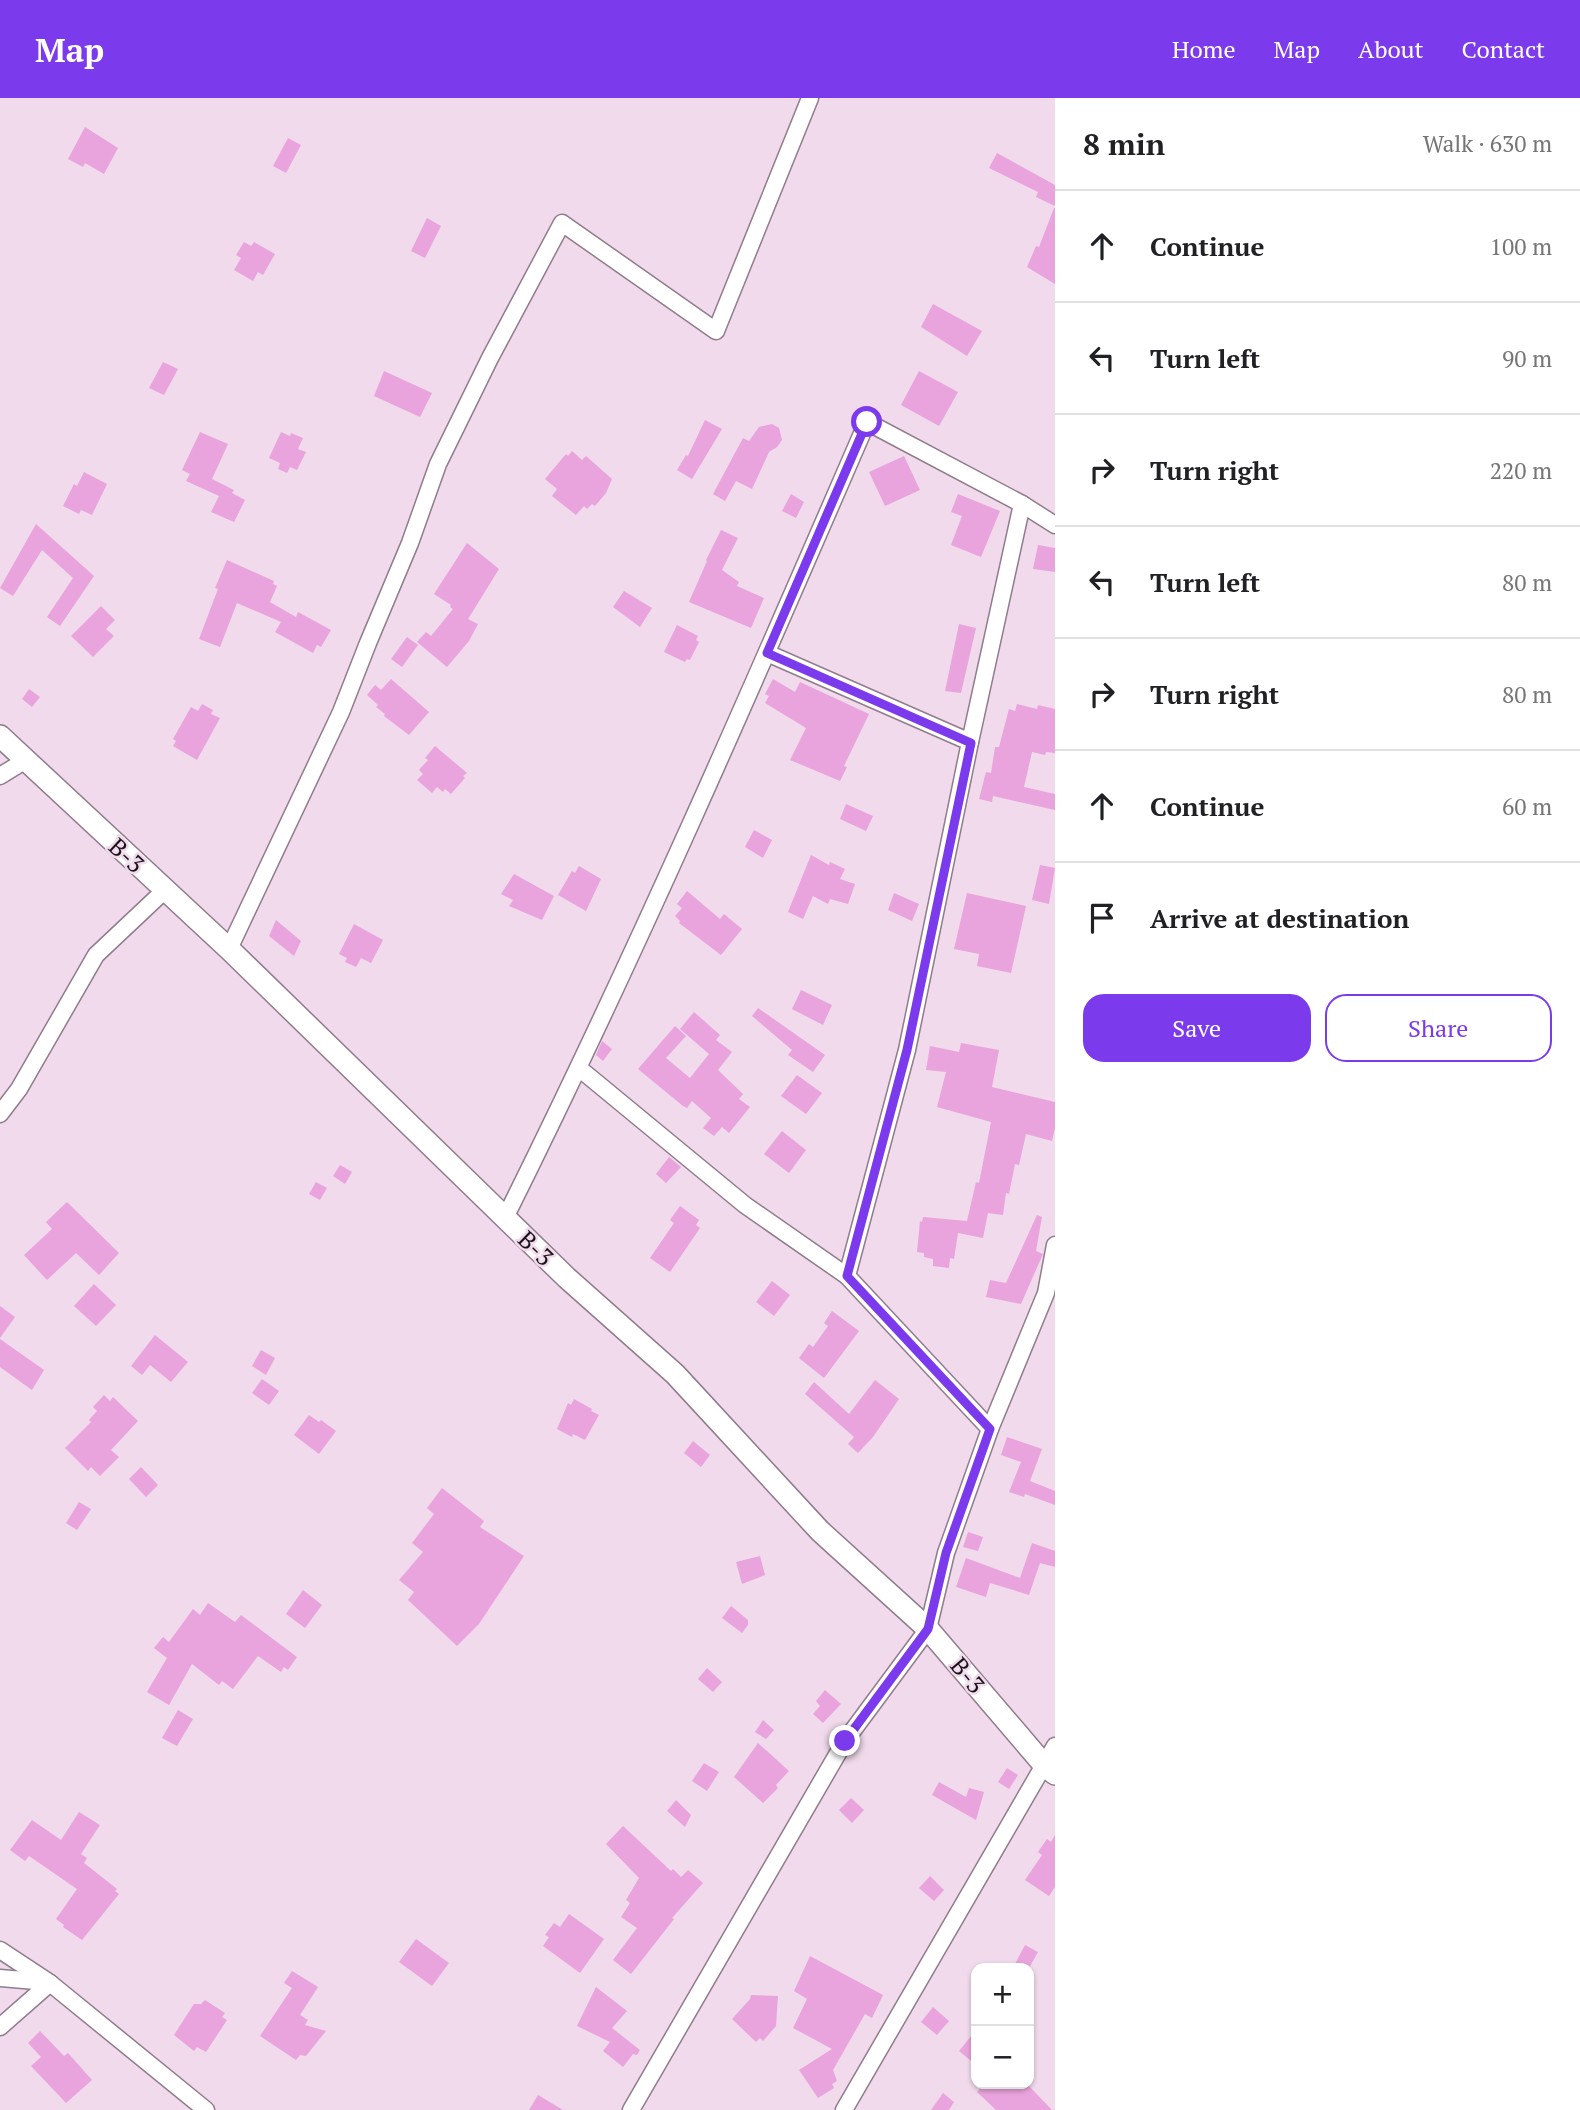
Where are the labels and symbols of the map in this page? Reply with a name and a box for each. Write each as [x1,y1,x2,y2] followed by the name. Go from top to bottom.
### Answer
[851,406,882,437] route start
[102,830,152,880] street label: B-3
[511,1223,561,1273] street label: B-3
[944,1650,992,1700] street label: B-3
[829,1725,860,1756] route end

